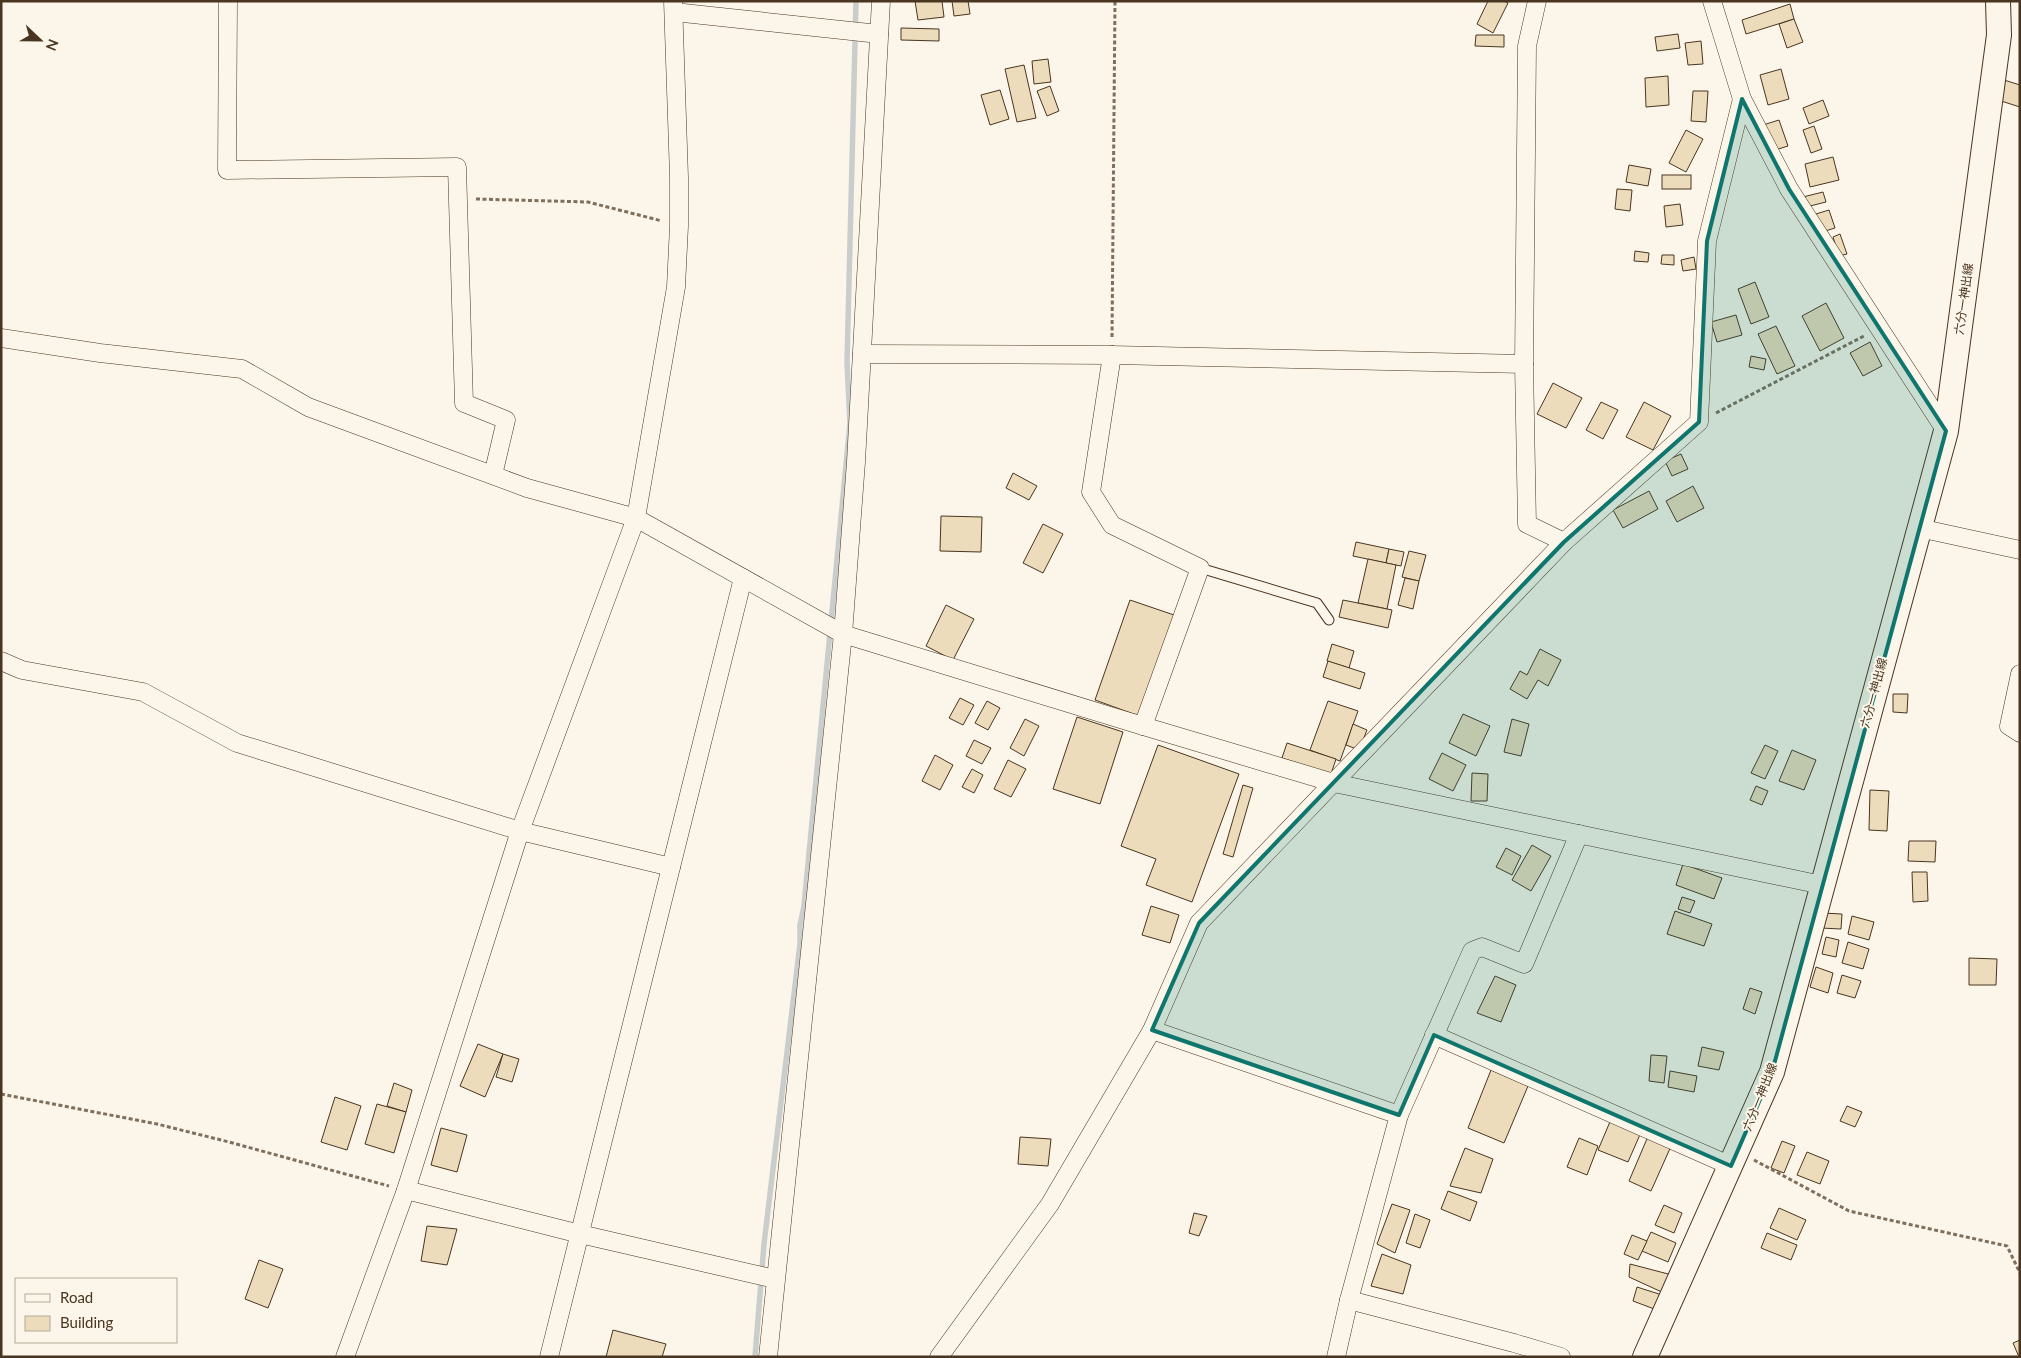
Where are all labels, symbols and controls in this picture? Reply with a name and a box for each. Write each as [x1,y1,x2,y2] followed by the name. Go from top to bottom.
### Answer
[15,15,65,65] north arrow
[43,37,62,53] text: N
[1951,262,1976,336] street label: 六分一神出線
[1857,656,1890,730] street label: 六分一神出線
[1739,1061,1780,1133] street label: 六分一神出線
[15,1278,178,1343] legend
[60,1288,93,1306] text: Road
[60,1313,113,1331] text: Building

